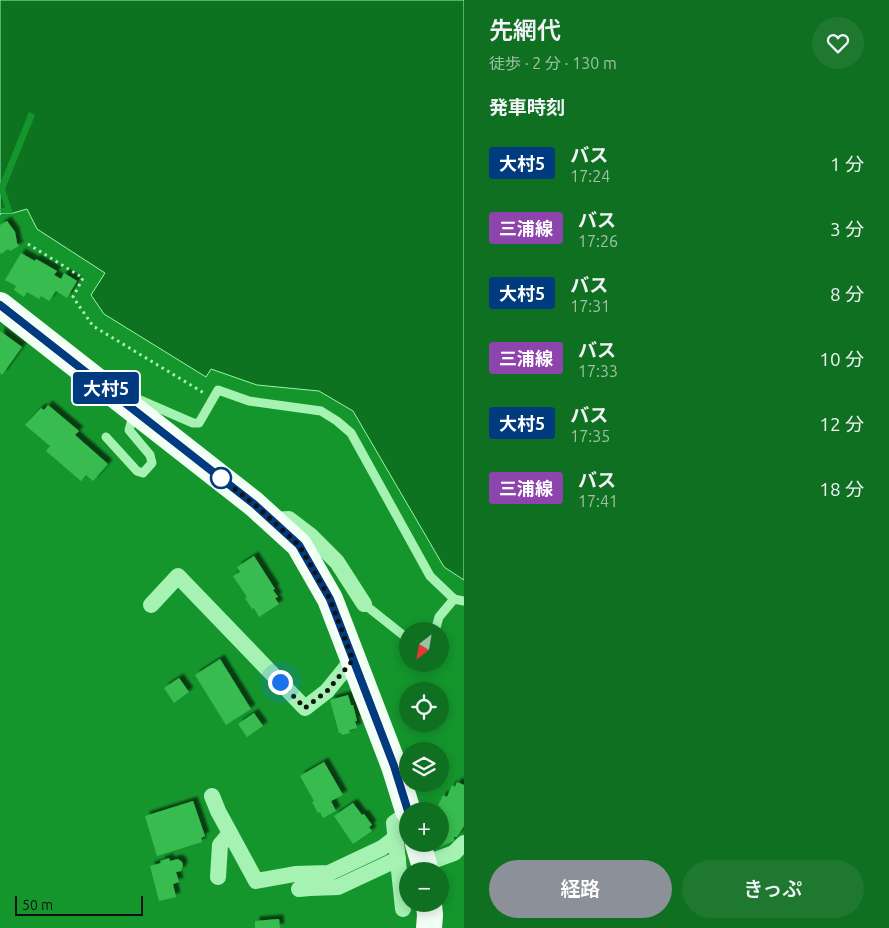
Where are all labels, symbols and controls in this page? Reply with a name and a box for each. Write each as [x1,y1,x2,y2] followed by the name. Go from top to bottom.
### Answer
[489,17,561,44] text: 先網代
[812,17,864,69] button: heart
[489,54,617,72] text: 徒歩 · 2 分 · 130 m
[489,96,565,118] text: 発車時刻
[570,144,608,166] text: バス
[499,153,545,173] text: 大村5
[830,153,864,175] text: 1 分
[570,167,610,185] text: 17:24
[578,209,616,231] text: バス
[499,218,553,238] text: 三浦線
[830,218,864,240] text: 3 分
[578,232,618,250] text: 17:26
[570,274,608,296] text: バス
[499,283,545,303] text: 大村5
[830,283,864,305] text: 8 分
[570,297,610,315] text: 17:31
[578,339,616,361] text: バス
[499,348,553,368] text: 三浦線
[819,348,864,370] text: 10 分
[578,362,618,380] text: 17:33
[77,372,135,404] line badge: 大村5
[83,378,129,398] text: 大村5
[570,404,608,426] text: バス
[499,413,545,433] text: 大村5
[819,413,864,435] text: 12 分
[570,427,610,445] text: 17:35
[210,467,232,489] unlabelled marker
[578,469,616,491] text: バス
[499,478,553,498] text: 三浦線
[819,478,864,500] text: 18 分
[578,492,618,510] text: 17:41
[399,622,449,672] north arrow
[399,622,449,912] map controls
[268,670,293,695] your location
[399,682,449,732] button: locate
[399,742,449,792] button: layers
[399,802,449,852] button: +
[489,860,672,918] button: 経路
[682,860,864,918] button: きっぷ
[399,862,449,912] button: −
[15,893,142,916] scale bar
[22,897,53,913] text: 50 m

